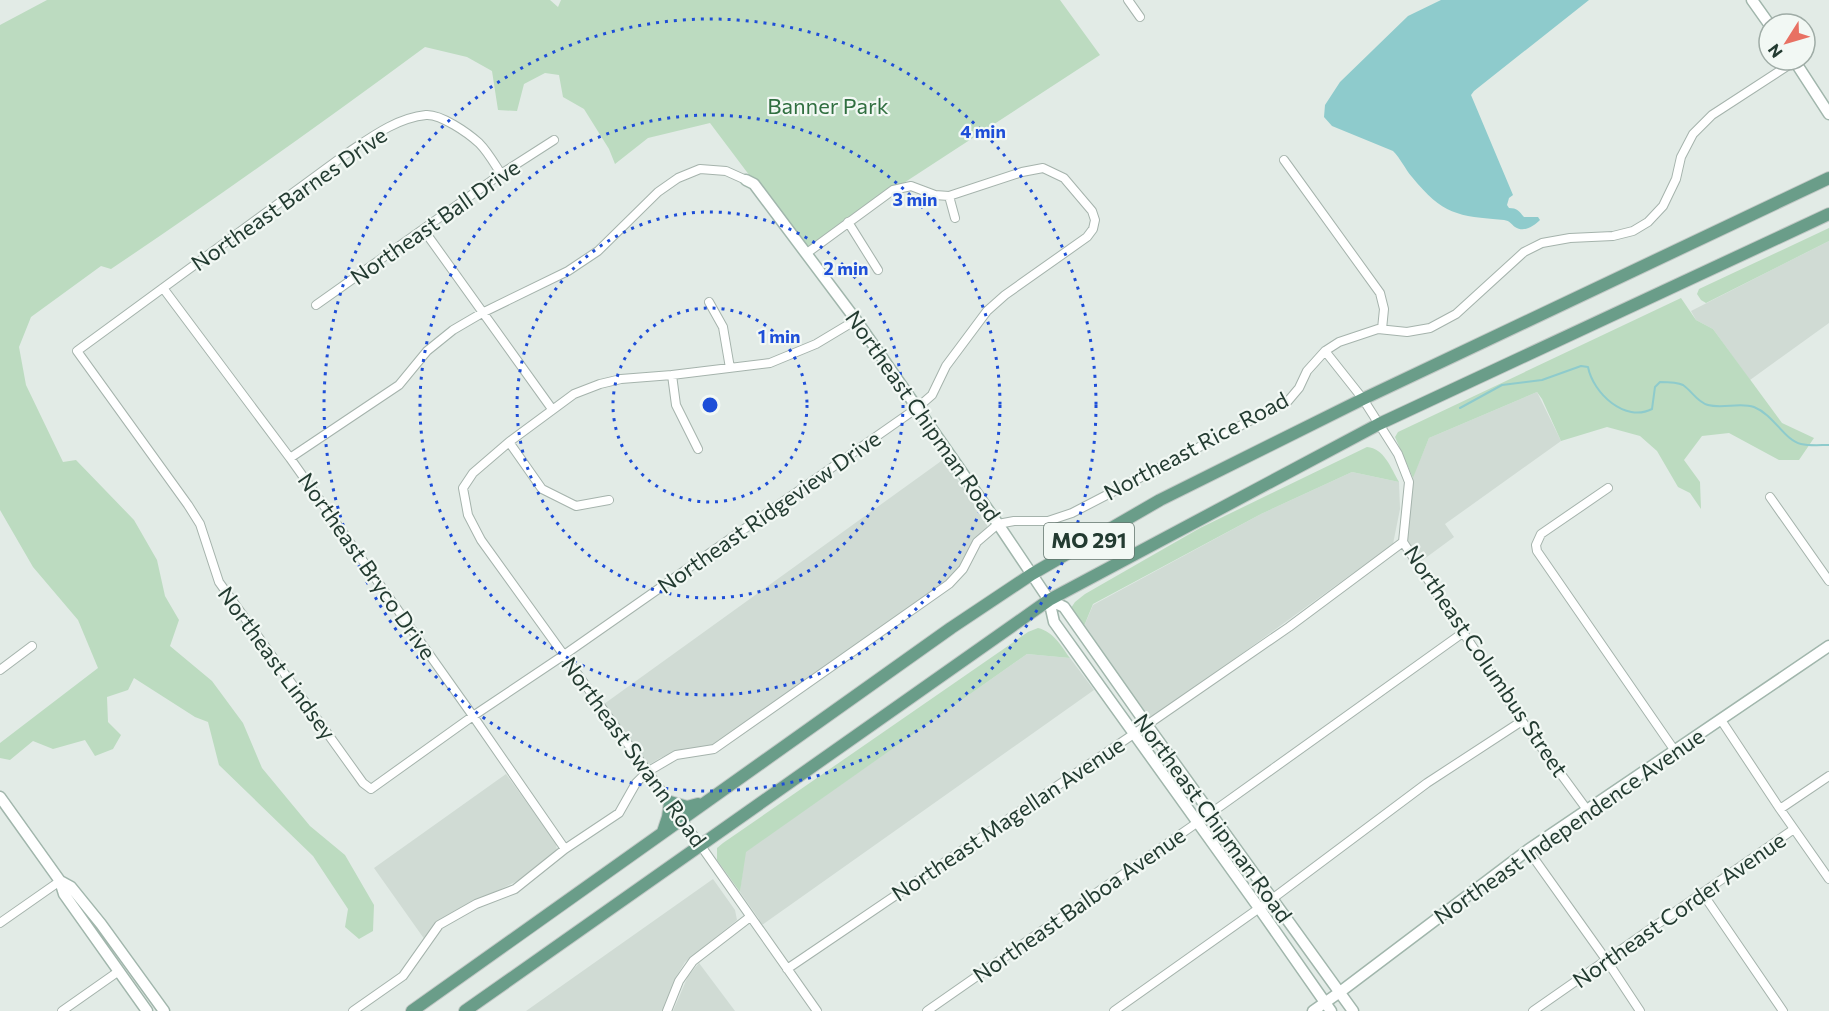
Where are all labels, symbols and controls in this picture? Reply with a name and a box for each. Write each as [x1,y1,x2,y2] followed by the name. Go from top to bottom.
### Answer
[1757,12,1817,72] north arrow
[1763,41,1786,62] text: N
[767,92,889,119] park label: Banner Park
[960,120,1006,142] text: 4 min
[186,121,392,276] street label: Northeast Barnes Drive
[345,153,525,290] street label: Northeast Ball Drive
[892,188,938,210] text: 3 min
[824,257,868,279] text: 2 min
[840,305,1007,527] street label: Northeast Chipman Road
[758,325,800,347] text: 1 min
[1099,386,1293,506] street label: Northeast Rice Road
[700,395,720,415] centre of rings
[652,424,885,599] street label: Northeast Ridgeview Drive
[293,467,442,664] street label: Northeast Bryco Drive
[1044,523,1134,559] road number: MO 291
[1399,540,1574,782] street label: Northeast Columbus Street
[213,581,342,745] street label: Northeast Lindsey
[556,651,712,852] street label: Northeast Swann Road
[1129,708,1298,927] street label: Northeast Chipman Road
[1428,722,1709,929] street label: Northeast Independence Avenue
[886,731,1129,907] street label: Northeast Magellan Avenue
[967,821,1190,988] street label: Northeast Balboa Avenue
[1567,826,1790,993] street label: Northeast Corder Avenue

